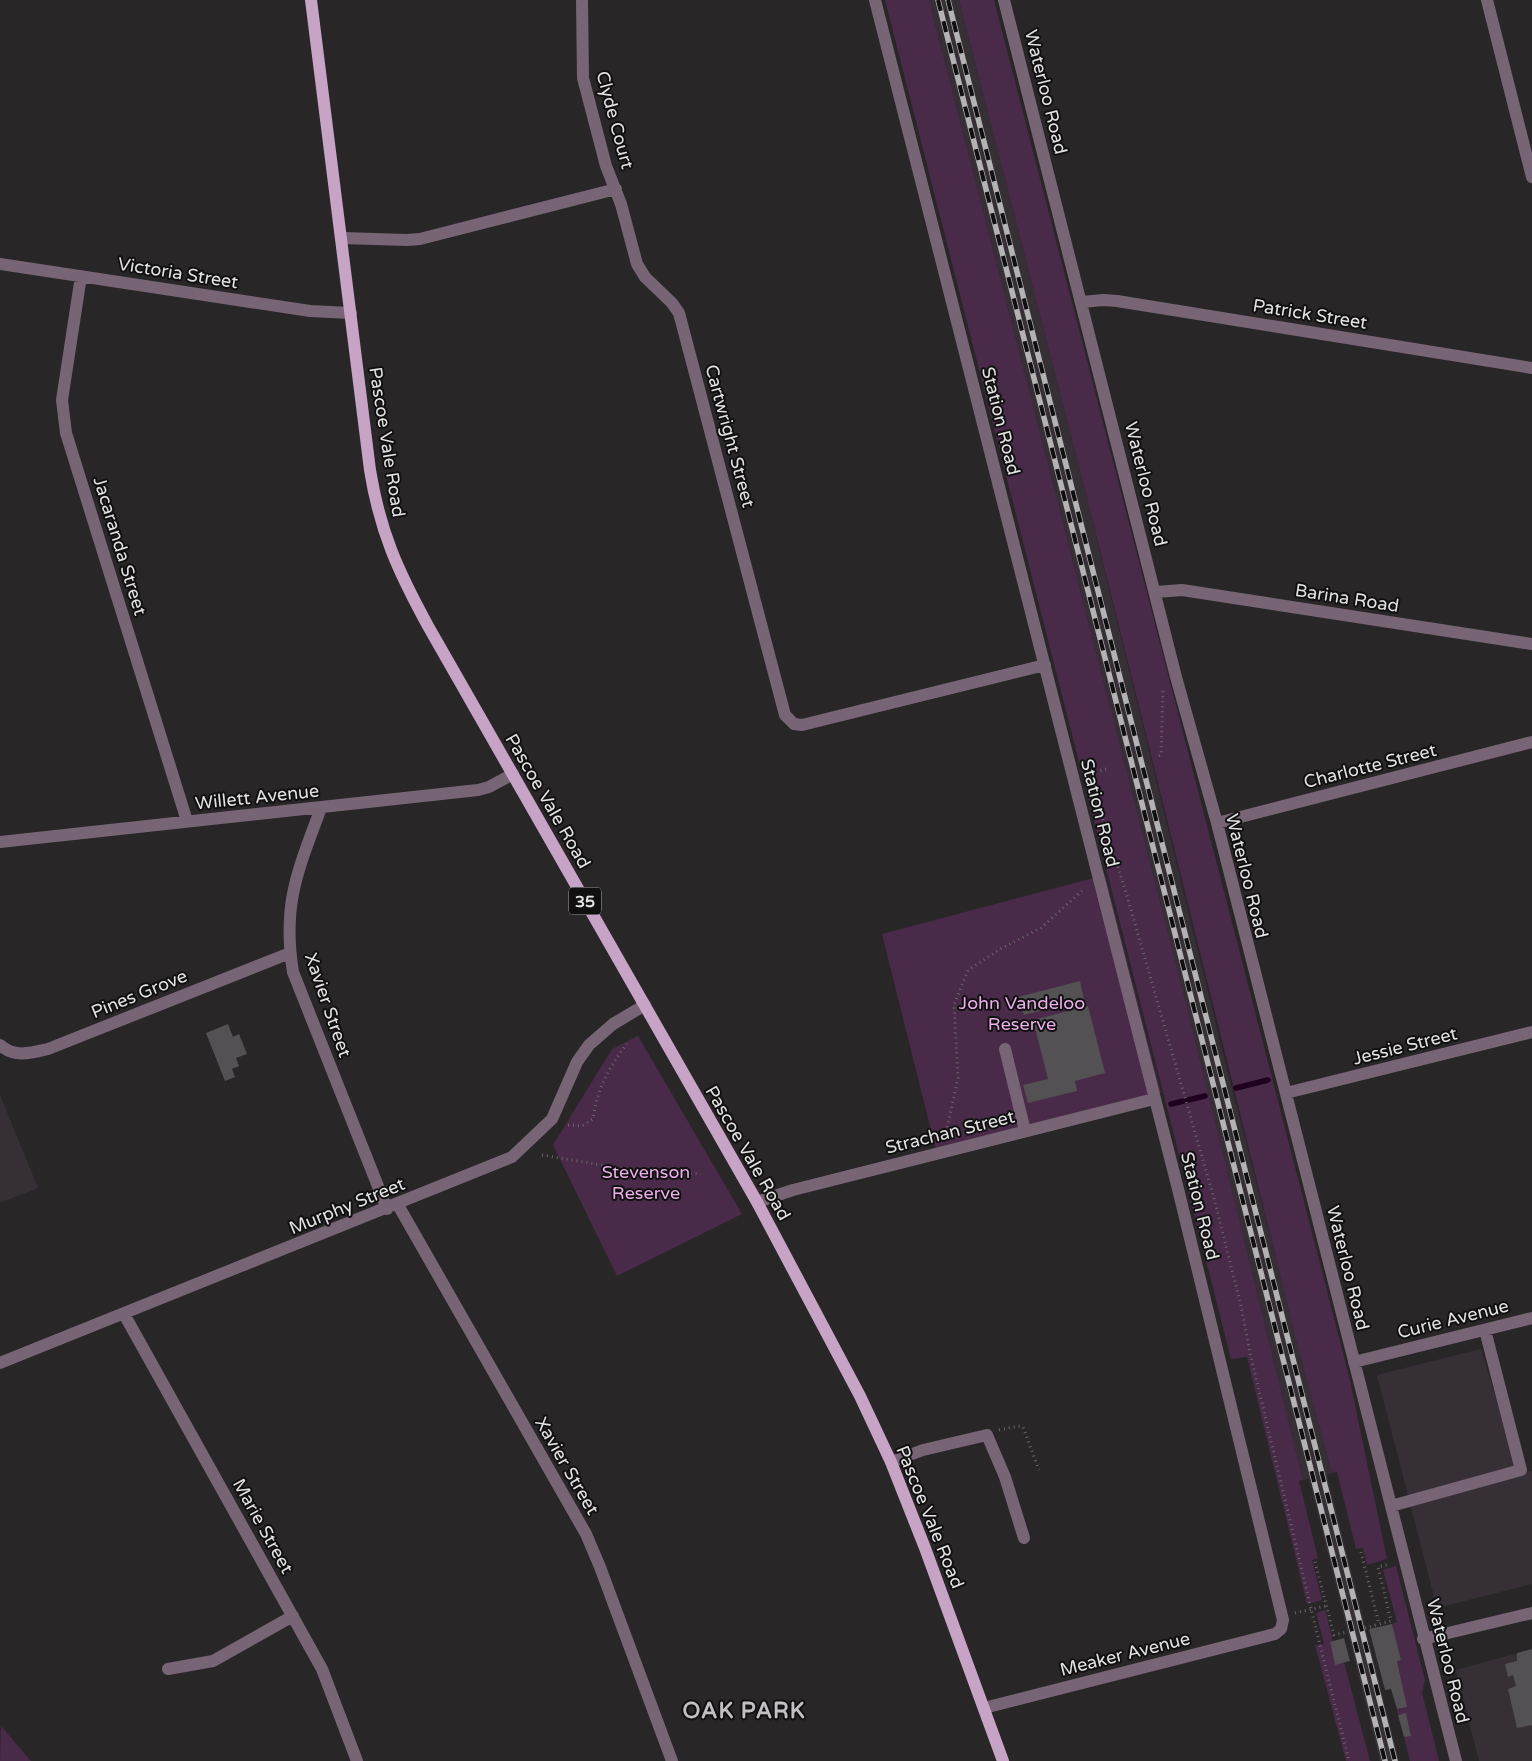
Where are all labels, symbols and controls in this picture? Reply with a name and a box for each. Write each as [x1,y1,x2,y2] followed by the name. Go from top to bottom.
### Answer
[1020,27,1072,157] street label: Waterloo Road
[591,69,639,172] street label: Clyde Court
[116,253,240,293] street label: Victoria Street
[1251,294,1369,334] street label: Patrick Street
[700,362,760,510] street label: Cartwright Street
[364,365,410,519] street label: Pascoe Vale Road
[977,365,1025,477] street label: Station Road
[1120,419,1172,549] street label: Waterloo Road
[88,474,152,618] street label: Jacaranda Street
[1293,579,1401,617] street label: Barina Road
[500,730,596,872] street label: Pascoe Vale Road
[1301,739,1439,793] street label: Charlotte Street
[1076,757,1124,869] street label: Station Road
[194,780,320,814] street label: Willett Avenue
[1221,811,1273,941] street label: Waterloo Road
[569,888,601,914] road number: 35
[300,950,356,1060] street label: Xavier Street
[88,965,190,1023] street label: Pines Grove
[959,992,1085,1035] park label: John Vandeloo Reserve
[1351,1022,1460,1070] street label: Jessie Street
[700,1082,796,1224] street label: Pascoe Vale Road
[883,1105,1017,1159] street label: Strachan Street
[1176,1150,1224,1262] street label: Station Road
[602,1161,690,1204] park label: Stevenson Reserve
[286,1173,408,1239] street label: Murphy Street
[1322,1203,1374,1333] street label: Waterloo Road
[1395,1295,1511,1343] street label: Curie Avenue
[530,1413,604,1519] street label: Xavier Street
[891,1442,969,1592] street label: Pascoe Vale Road
[228,1475,298,1577] street label: Marie Street
[1422,1596,1474,1726] street label: Waterloo Road
[1058,1627,1192,1681] street label: Meaker Avenue
[682,1698,806,1724] district label: OAK PARK

